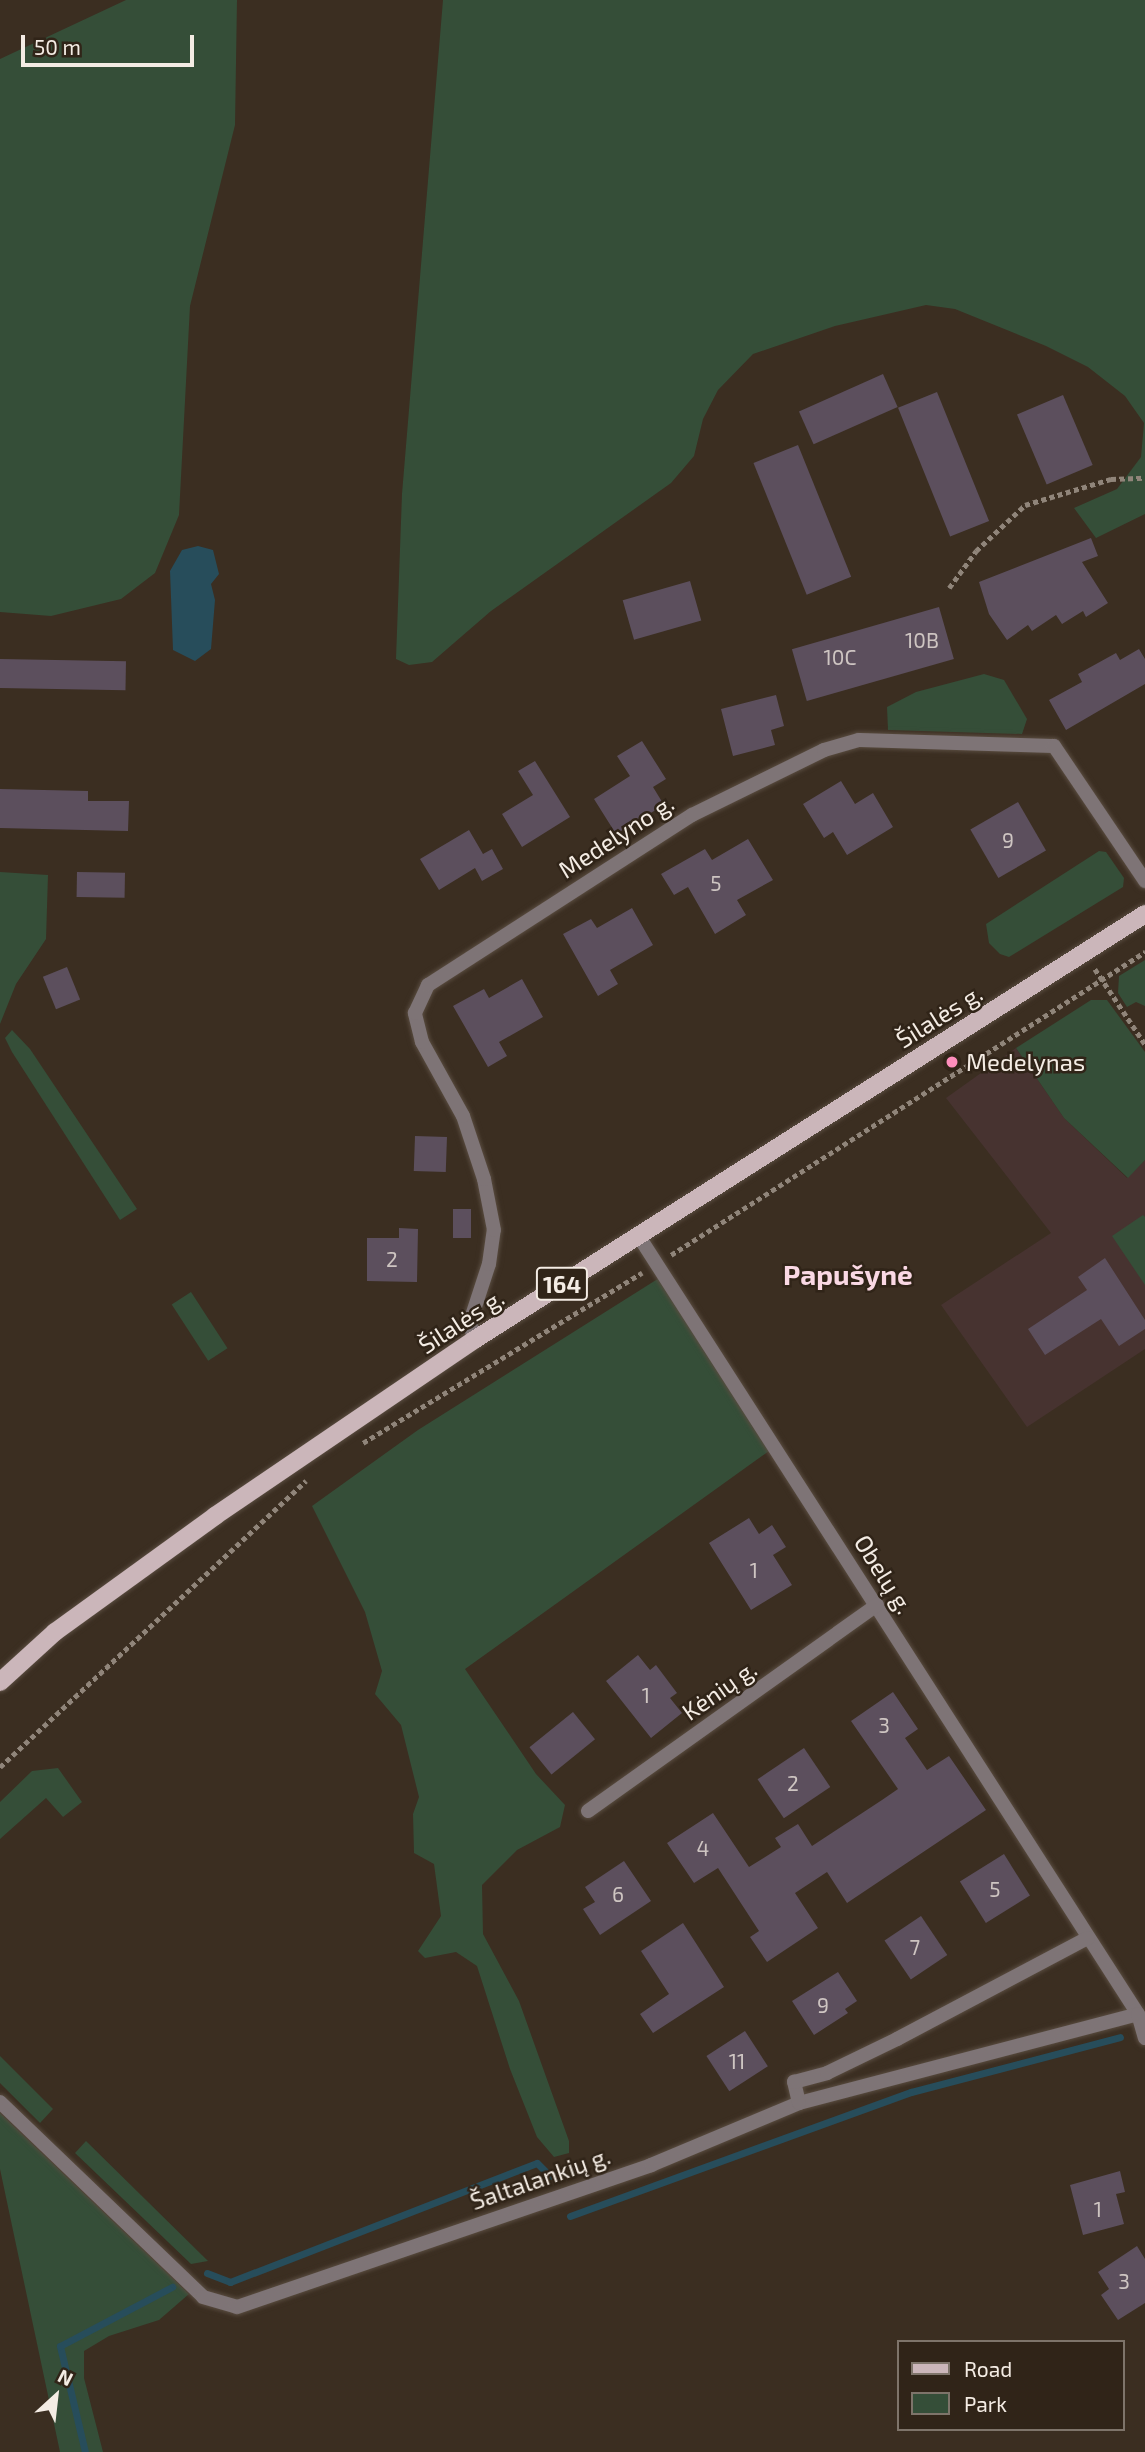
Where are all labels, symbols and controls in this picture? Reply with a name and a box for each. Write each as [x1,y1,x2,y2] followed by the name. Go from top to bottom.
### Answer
[24,21,198,65] scale bar
[34,34,81,59] text: 50 m
[905,627,939,653] house number: 10B
[824,644,856,670] house number: 10C
[553,788,679,884] street label: Medelyno g.
[1002,827,1014,853] house number: 9
[710,870,722,896] house number: 5
[891,978,987,1054] street label: Šilalės g.
[966,1048,1085,1076] place label: Medelynas
[944,1054,960,1070] marker: Medelynas
[386,1246,398,1272] house number: 2
[783,1257,913,1291] district label: Papušynė
[536,1264,588,1303] road number: 164
[413,1283,509,1359] street label: Šilalės g.
[849,1529,919,1619] street label: Obelų g.
[750,1557,758,1583] house number: 1
[676,1654,762,1726] street label: Kėnių g.
[642,1682,650,1708] house number: 1
[878,1712,890,1738] house number: 3
[787,1770,799,1796] house number: 2
[697,1835,709,1861] house number: 4
[989,1876,1001,1902] house number: 5
[612,1881,624,1907] house number: 6
[910,1934,920,1960] house number: 7
[817,1992,829,2018] house number: 9
[729,2048,745,2074] house number: 11
[466,2141,614,2215] street label: Šaltalankių g.
[1094,2196,1102,2222] house number: 1
[1118,2268,1130,2294] house number: 3
[897,2340,1124,2431] legend
[964,2356,1012,2381] text: Road
[21,2361,91,2431] north arrow
[54,2363,77,2390] text: N
[964,2391,1007,2416] text: Park

